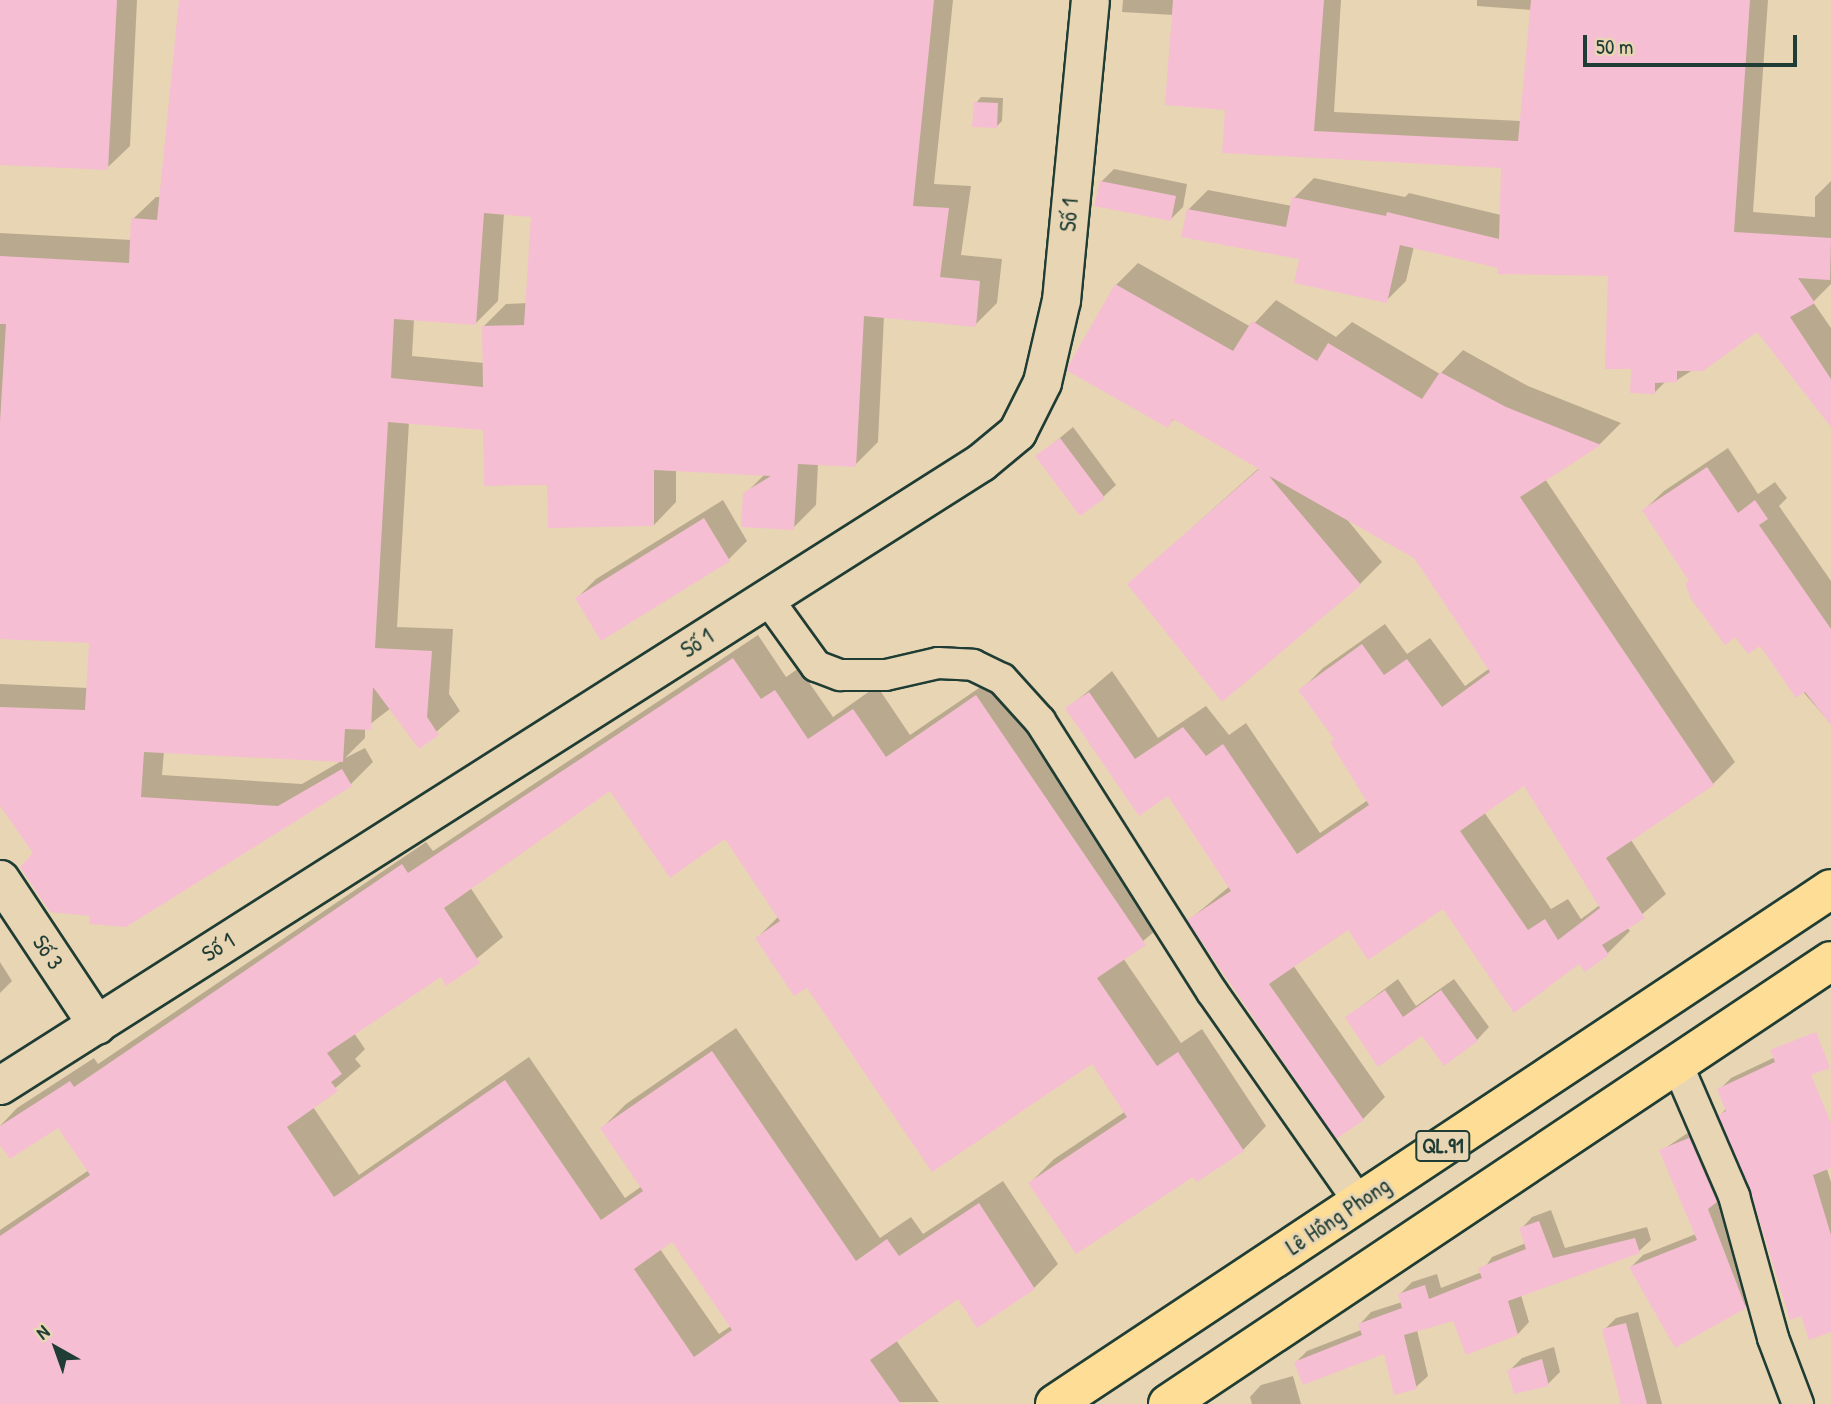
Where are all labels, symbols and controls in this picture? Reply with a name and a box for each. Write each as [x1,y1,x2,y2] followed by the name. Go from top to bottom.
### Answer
[1586,21,1800,65] scale bar
[1596,32,1633,61] text: 50 m
[1054,197,1084,233] street label: Số 1
[675,622,719,664] street label: Số 1
[196,926,240,968] street label: Số 1
[27,930,69,974] street label: Số 3
[1415,1128,1471,1164] road number: QL.91
[1281,1171,1395,1261] street label: Lê Hồng Phong
[21,1313,91,1383] north arrow
[30,1319,55,1345] text: N

